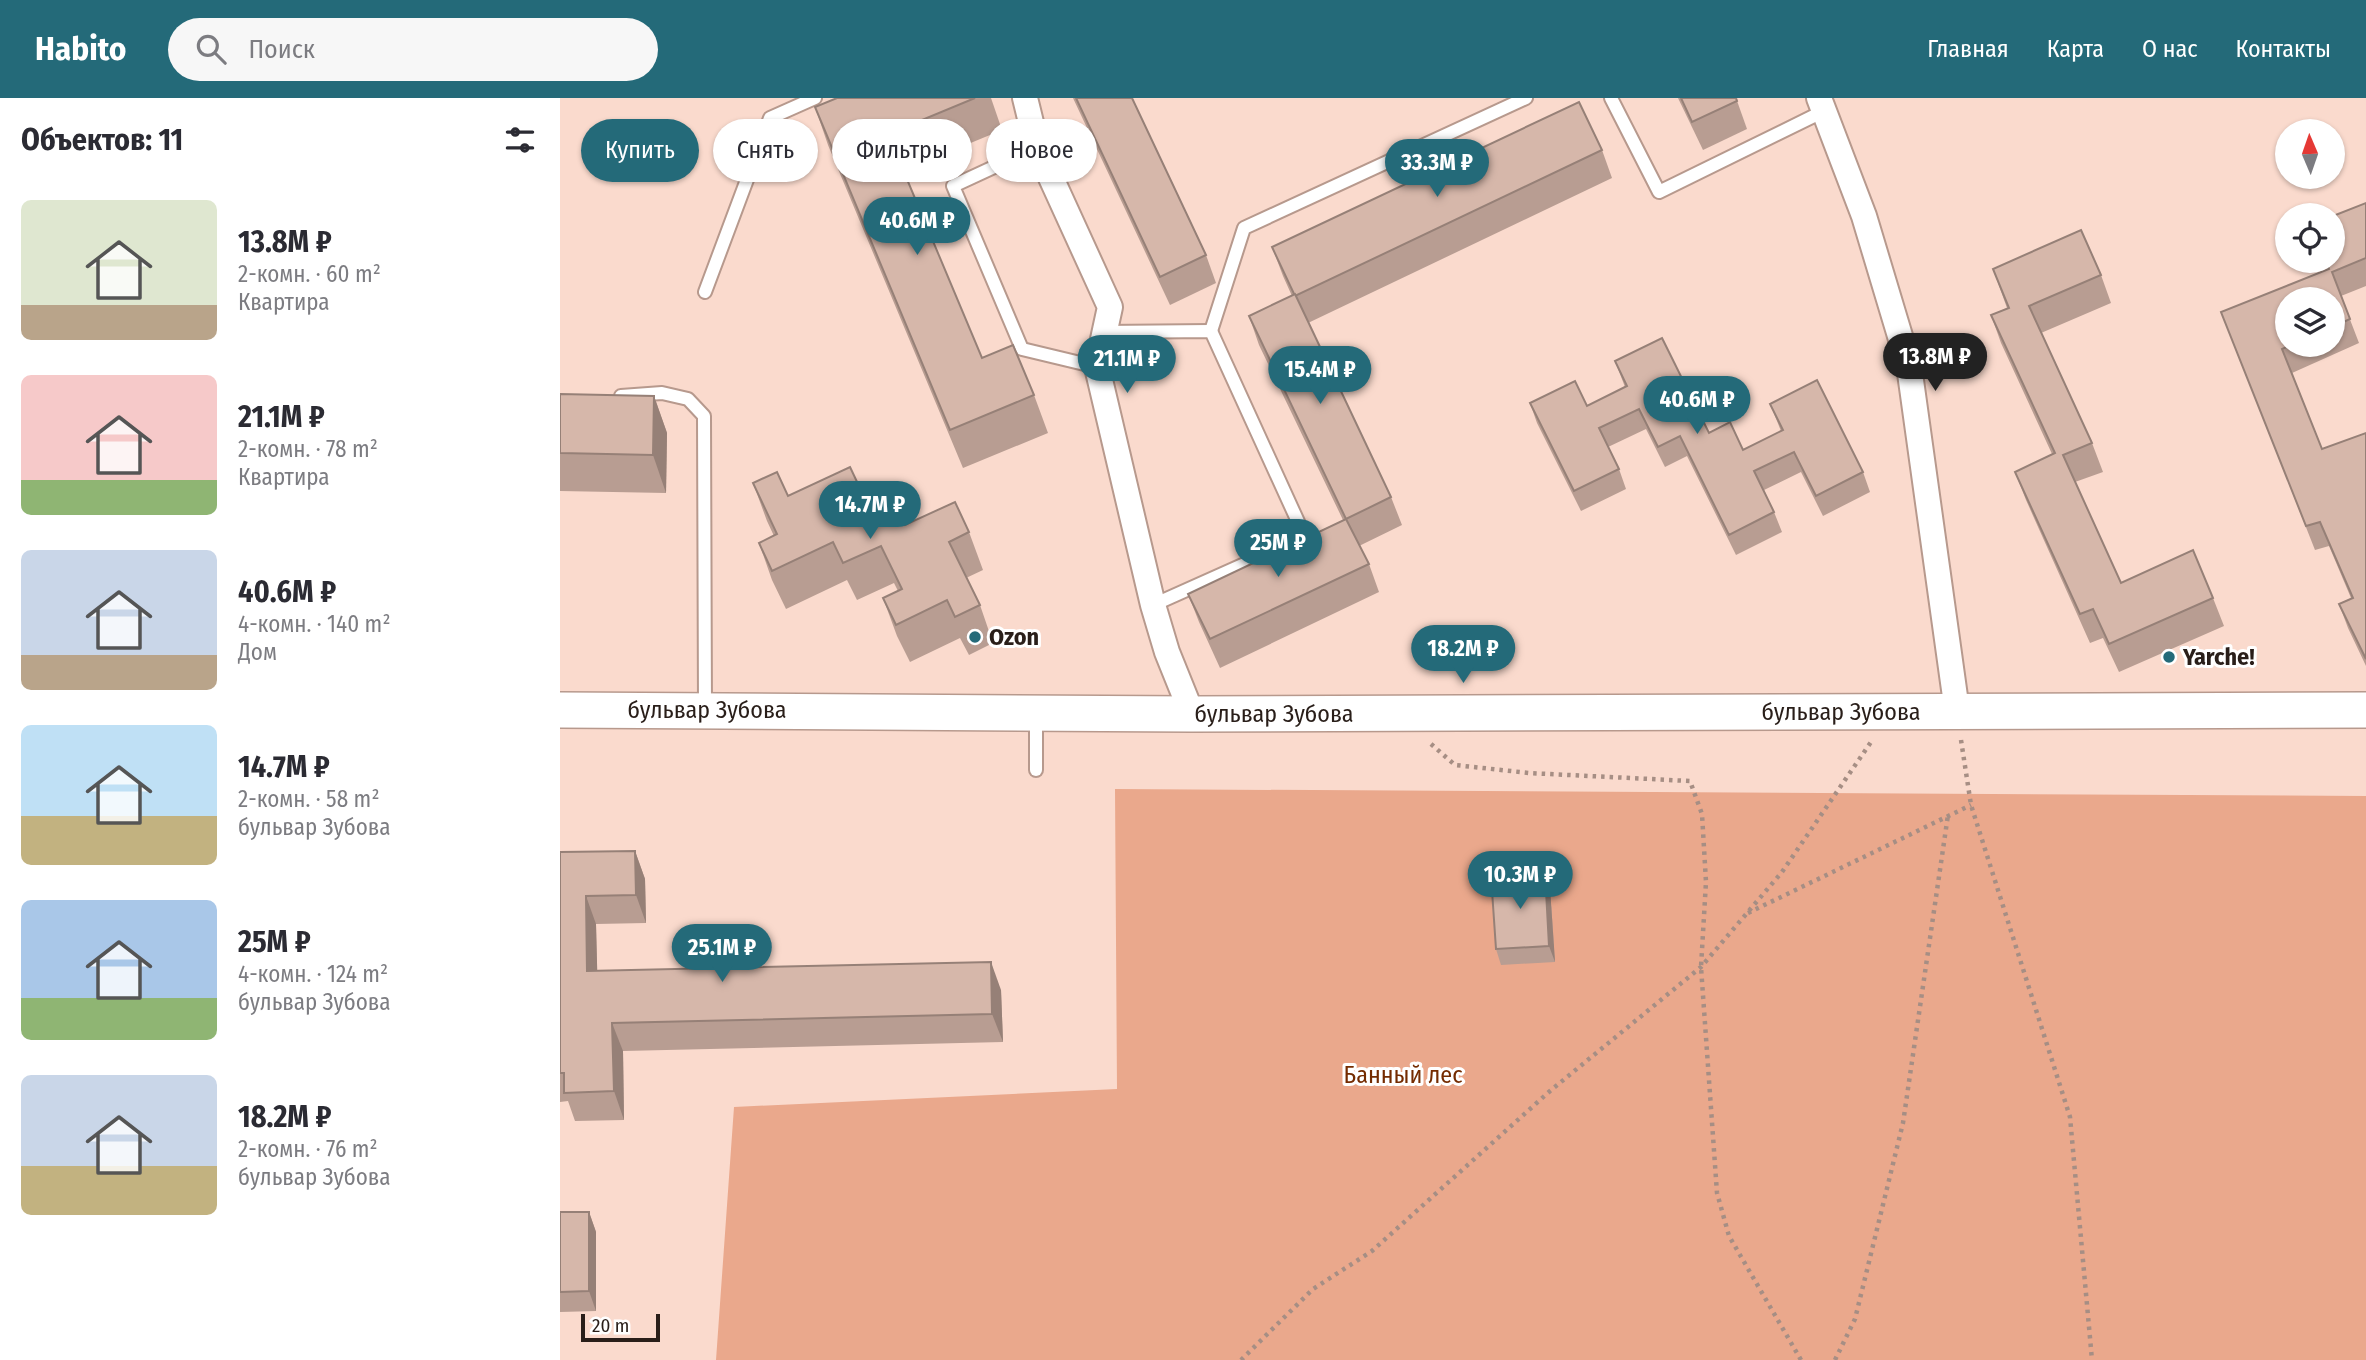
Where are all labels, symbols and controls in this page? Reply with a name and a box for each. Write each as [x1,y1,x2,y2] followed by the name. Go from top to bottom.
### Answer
[168,18,658,81] search box
[35,29,126,69] text: Habito
[192,30,230,68] icon: search
[248,34,315,65] text: Поиск
[1927,35,2009,63] text: Главная
[2047,35,2104,63] text: Карта
[2142,35,2197,63] text: О нас
[2235,35,2331,63] text: Контакты
[581,119,699,182] chip: Купить
[713,119,818,182] chip: Снять
[832,119,972,182] chip: Фильтры
[986,119,1097,182] chip: Новое
[2275,119,2345,189] north arrow
[2275,119,2345,357] map controls
[501,121,539,159] icon: filters
[21,122,183,158] text: Объектов: 11
[1372,140,1502,199] pin: 33.3M ₽
[1401,148,1473,176] text: 33.3M ₽
[852,198,982,257] pin: 40.6M ₽
[2275,203,2345,273] button: locate
[879,206,955,234] text: 40.6M ₽
[238,224,332,260] text: 13.8M ₽
[77,228,161,312] icon: home
[238,260,381,288] text: 2-комн. · 60 m²
[2275,287,2345,357] button: layers
[238,288,330,316] text: Квартира
[1870,334,2000,393] pin: 13.8M ₽
[1062,336,1192,395] pin: 21.1M ₽
[1899,342,1971,370] text: 13.8M ₽
[1094,344,1160,372] text: 21.1M ₽
[1255,346,1385,406] pin: 15.4M ₽
[1284,355,1356,383] text: 15.4M ₽
[1632,376,1762,436] pin: 40.6M ₽
[1659,385,1735,413] text: 40.6M ₽
[238,399,325,435] text: 21.1M ₽
[77,403,161,487] icon: home
[238,435,378,463] text: 2-комн. · 78 m²
[238,463,330,491] text: Квартира
[805,482,935,541] pin: 14.7M ₽
[835,490,905,518] text: 14.7M ₽
[1229,519,1327,579] pin: 25M ₽
[1250,528,1306,556] text: 25M ₽
[238,574,336,610] text: 40.6M ₽
[77,578,161,662] icon: home
[238,610,391,638] text: 4-комн. · 140 m²
[989,623,1039,651] place label: Ozon
[1398,626,1528,685] pin: 18.2M ₽
[967,629,983,645] marker: Ozon
[1427,634,1499,662] text: 18.2M ₽
[238,638,277,666] text: Дом
[2182,643,2255,671] place label: Yarche!
[2161,649,2177,665] marker: Yarche!
[627,696,787,724] street label: бульвар Зубова
[1761,698,1921,726] street label: бульвар Зубова
[1194,700,1354,728] street label: бульвар Зубова
[238,749,330,785] text: 14.7M ₽
[77,753,161,837] icon: home
[238,785,379,813] text: 2-комн. · 58 m²
[238,813,390,841] text: бульвар Зубова
[1455,852,1585,911] pin: 10.3M ₽
[1484,860,1556,888] text: 10.3M ₽
[238,924,311,960] text: 25M ₽
[657,924,787,984] pin: 25.1M ₽
[77,928,161,1012] icon: home
[688,933,756,961] text: 25.1M ₽
[238,960,388,988] text: 4-комн. · 124 m²
[238,988,390,1016] text: бульвар Зубова
[1344,1061,1462,1089] park label: Банный лес
[238,1099,331,1135] text: 18.2M ₽
[77,1103,161,1187] icon: home
[238,1135,378,1163] text: 2-комн. · 76 m²
[238,1163,390,1191] text: бульвар Зубова
[581,1311,660,1343] scale bar
[592,1314,629,1337] text: 20 m

